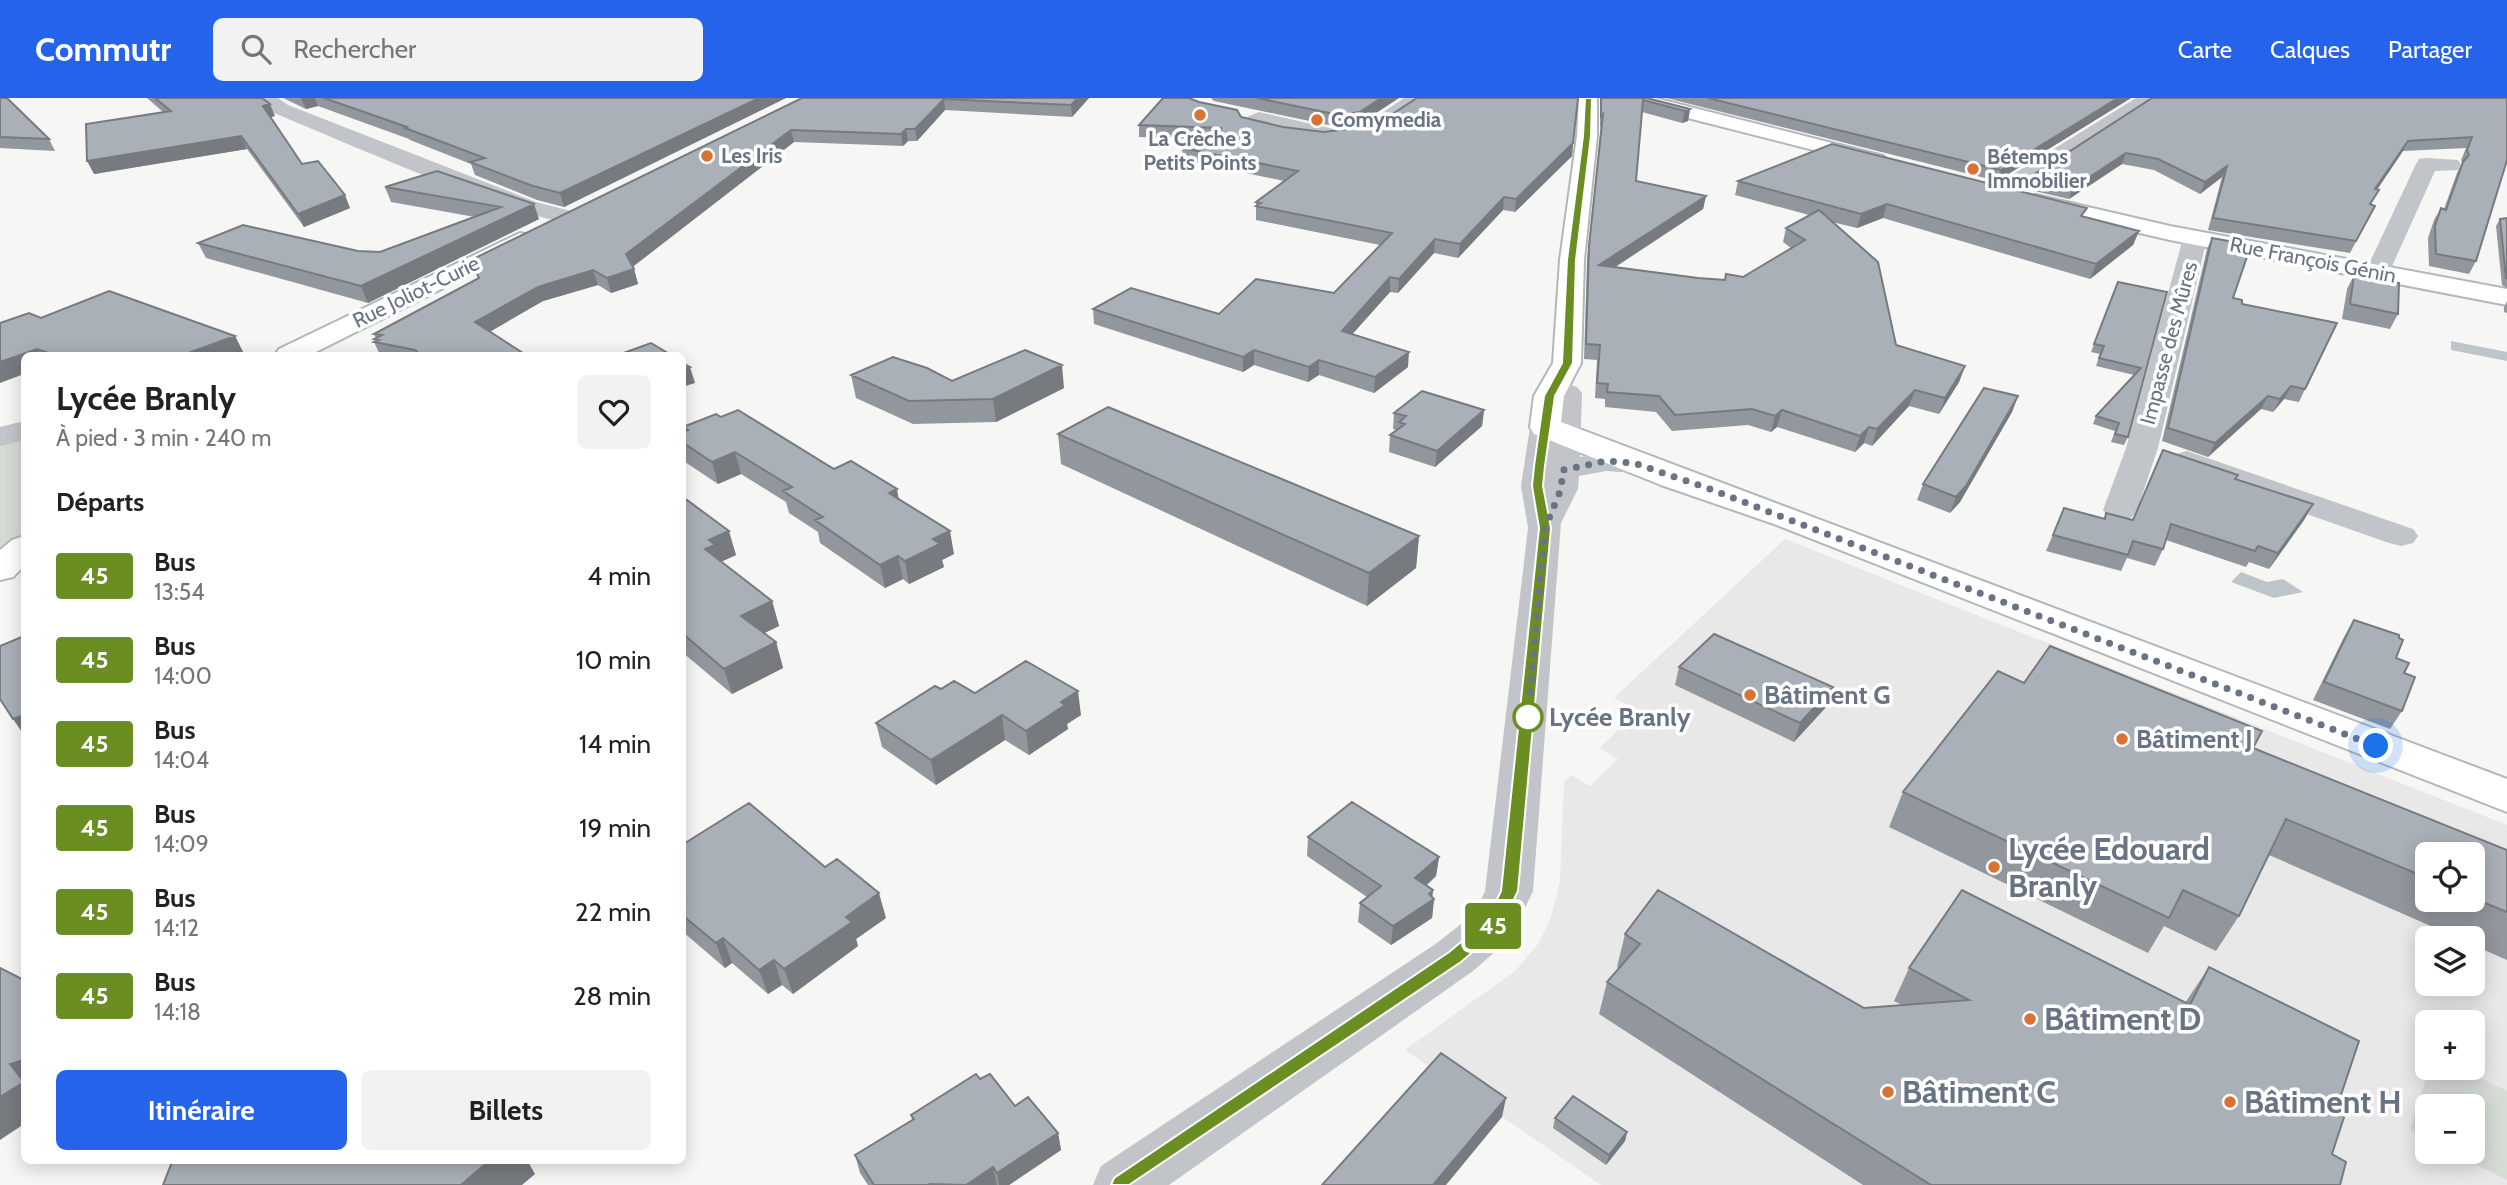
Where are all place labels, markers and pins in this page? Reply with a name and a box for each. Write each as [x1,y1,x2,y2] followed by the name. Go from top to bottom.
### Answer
[1192,107,1208,123] marker: La Crèche 3 Petits Points
[1331,107,1442,132] place label: Comymedia
[1309,112,1325,128] marker: Comymedia
[1143,126,1257,175] place label: La Crèche 3 Petits Points
[721,143,782,168] place label: Les Iris
[1987,144,2087,193] place label: Bétemps Immobilier
[699,148,715,164] marker: Les Iris
[1965,161,1981,177] marker: Bétemps Immobilier
[1764,679,1890,711] place label: Bâtiment G
[1742,687,1758,703] marker: Bâtiment G
[1549,701,1691,733] place label: Lycée Branly
[1513,702,1543,732] marker: Lycée Branly
[2136,723,2253,755] place label: Bâtiment J
[2114,731,2130,747] marker: Bâtiment J
[2008,829,2210,905] place label: Lycée Edouard Branly
[1986,859,2002,875] marker: Lycée Edouard Branly
[2044,999,2201,1038] place label: Bâtiment D
[2022,1011,2038,1027] marker: Bâtiment D
[1902,1072,2056,1111] place label: Bâtiment C
[2244,1082,2402,1121] place label: Bâtiment H
[1880,1084,1896,1100] marker: Bâtiment C
[2222,1094,2238,1110] marker: Bâtiment H

